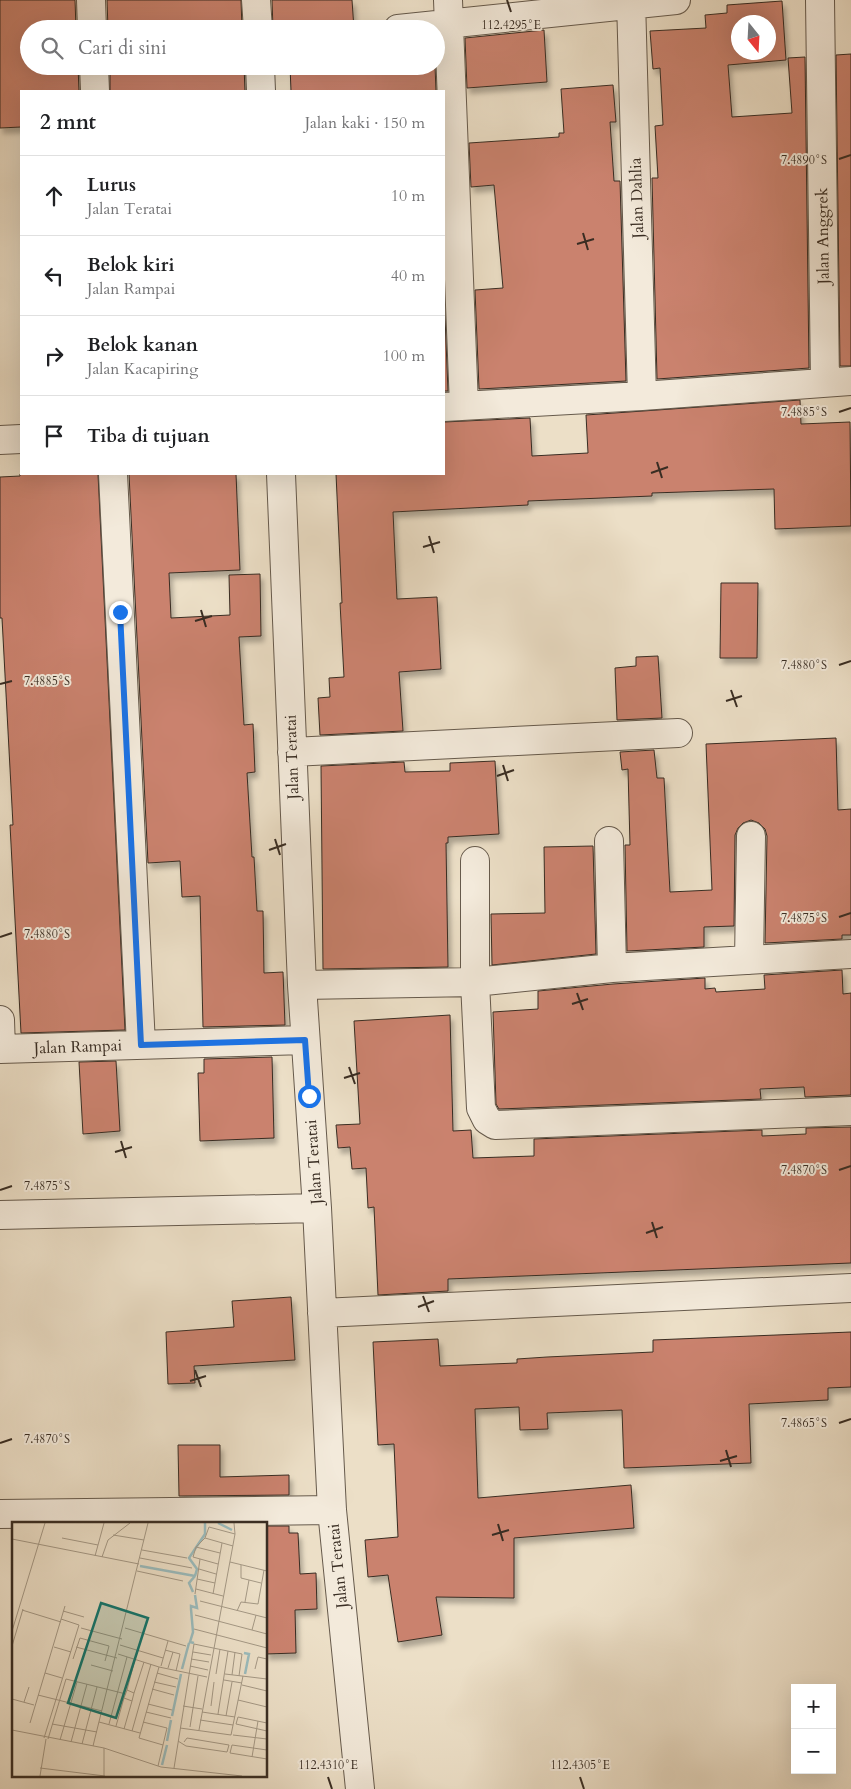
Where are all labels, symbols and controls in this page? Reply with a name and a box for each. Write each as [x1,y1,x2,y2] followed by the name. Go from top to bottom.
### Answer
[731,15,776,60] north arrow
[481,17,541,33] text: 112.4295°E
[20,20,445,75] search box
[38,34,66,62] icon: search
[78,35,167,61] text: Cari di sini
[40,108,96,137] text: 2 mnt
[305,112,425,134] text: Jalan kaki · 150 m
[781,152,827,168] text: 7.4890°S
[625,157,649,241] street label: Jalan Dahlia
[87,172,136,198] text: Lurus
[40,182,68,210] icon: ahead
[391,185,425,207] text: 10 m
[811,187,835,287] street label: Jalan Anggrek
[87,198,172,220] text: Jalan Teratai
[87,252,174,278] text: Belok kiri
[40,262,68,290] icon: left
[391,265,425,287] text: 40 m
[87,278,175,300] text: Jalan Rampai
[87,332,198,358] text: Belok kanan
[40,342,68,370] icon: right
[383,345,425,367] text: 100 m
[87,358,198,380] text: Jalan Kacapiring
[781,404,827,420] text: 7.4885°S
[40,422,68,450] icon: arrive
[87,423,210,449] text: Tiba di tujuan
[109,601,132,624] route end
[781,657,827,673] text: 7.4880°S
[24,673,70,689] text: 7.4885°S
[280,714,305,802] street label: Jalan Teratai
[781,910,827,926] text: 7.4875°S
[24,926,70,942] text: 7.4880°S
[32,1034,123,1060] street label: Jalan Rampai
[298,1085,321,1108] route start
[300,1118,328,1207] street label: Jalan Teratai
[781,1162,827,1178] text: 7.4870°S
[24,1178,70,1194] text: 7.4875°S
[781,1415,827,1431] text: 7.4865°S
[24,1431,70,1447] text: 7.4870°S
[12,1522,268,1776] inset map
[323,1522,354,1611] street label: Jalan Teratai
[791,1684,836,1774] map controls
[791,1684,836,1729] button: +
[791,1729,836,1774] button: −
[298,1757,358,1773] text: 112.4310°E
[550,1757,610,1773] text: 112.4305°E

